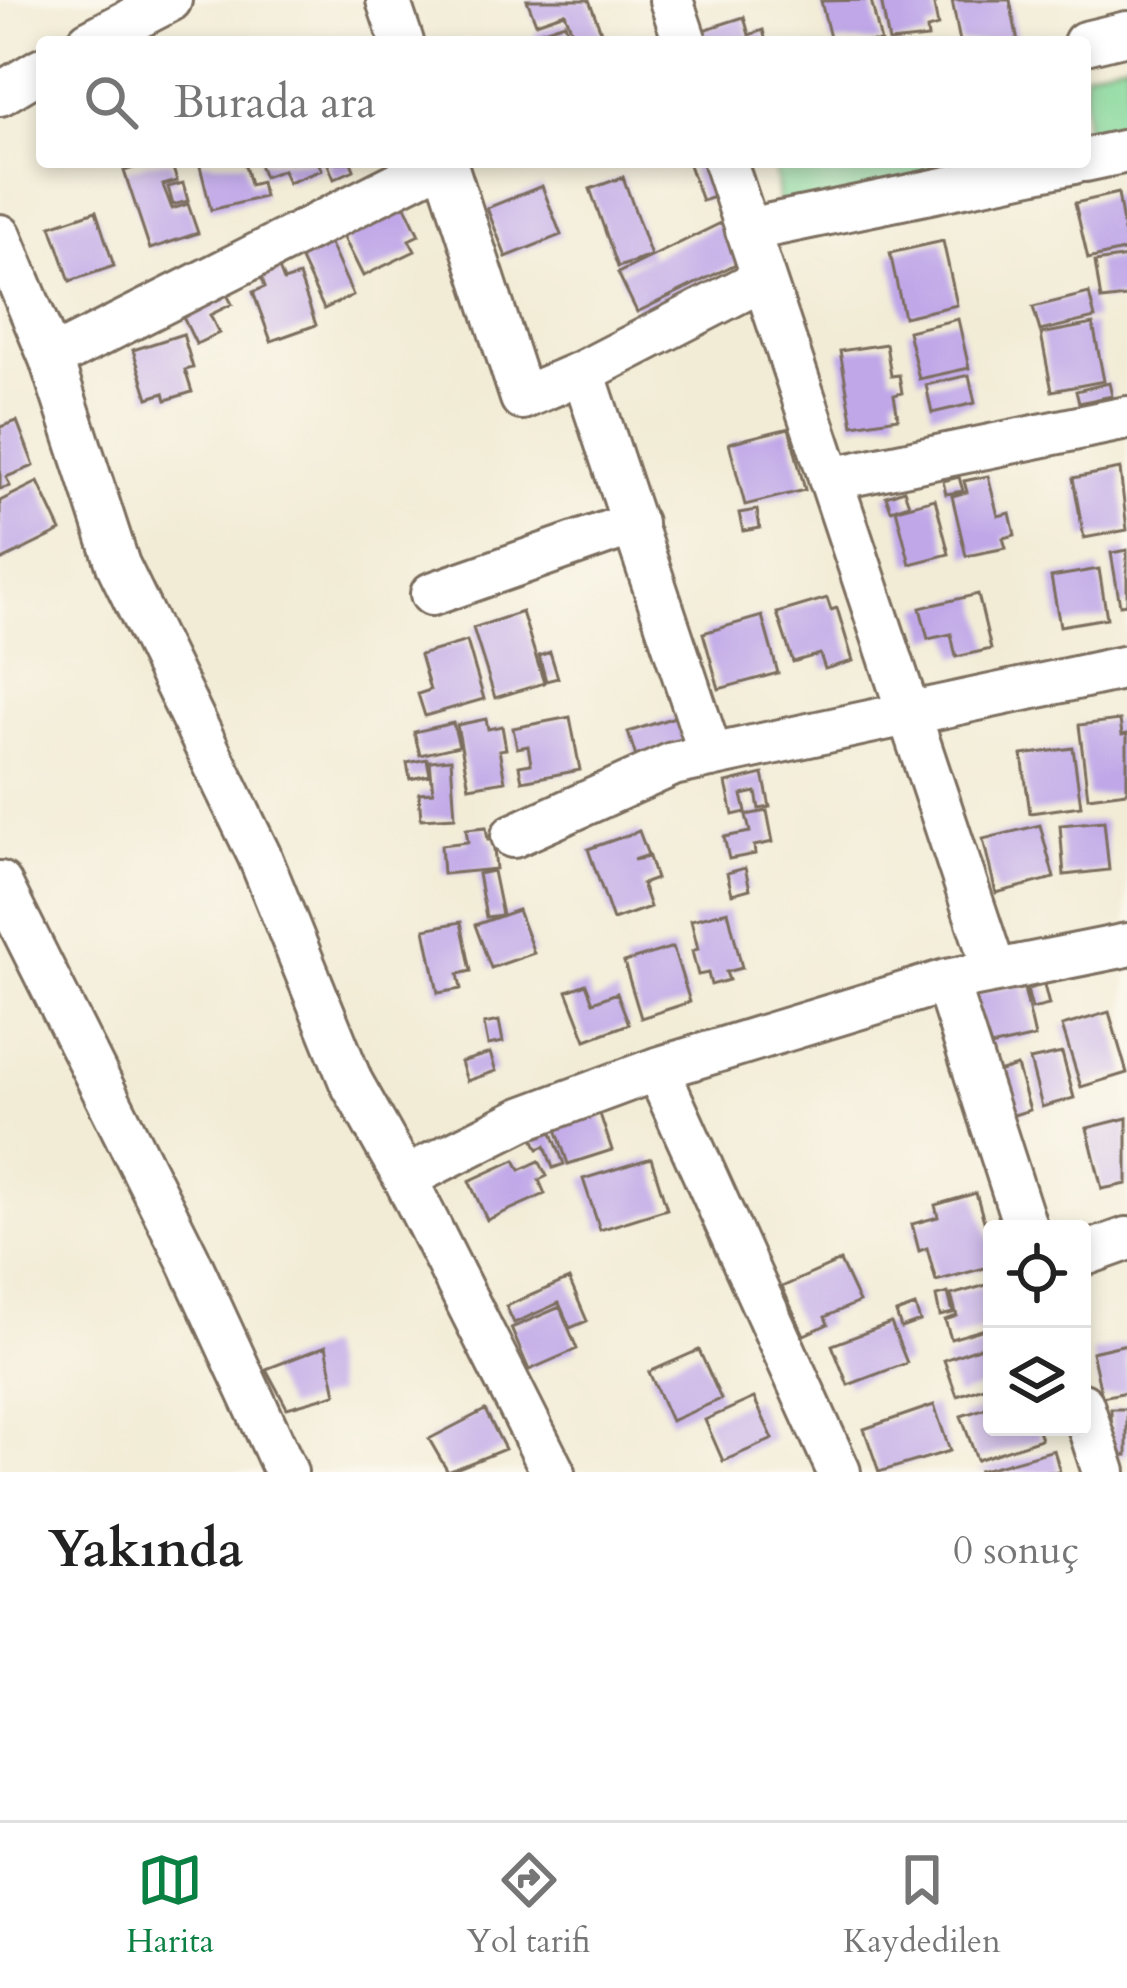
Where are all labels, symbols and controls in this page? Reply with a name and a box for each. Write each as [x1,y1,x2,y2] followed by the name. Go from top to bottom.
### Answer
[36,36,1091,168] search box
[78,69,144,135] icon: search
[174,72,376,133] text: Burada ara
[983,1220,1091,1436] map controls
[983,1220,1091,1328] button: locate
[983,1328,1091,1436] button: layers
[48,1515,243,1585] text: Yakında
[953,1524,1079,1577] text: 0 sonuç
[126,1847,214,1964] tab: Harita
[466,1847,591,1964] tab: Yol tarifi
[843,1847,1001,1964] tab: Kaydedilen

